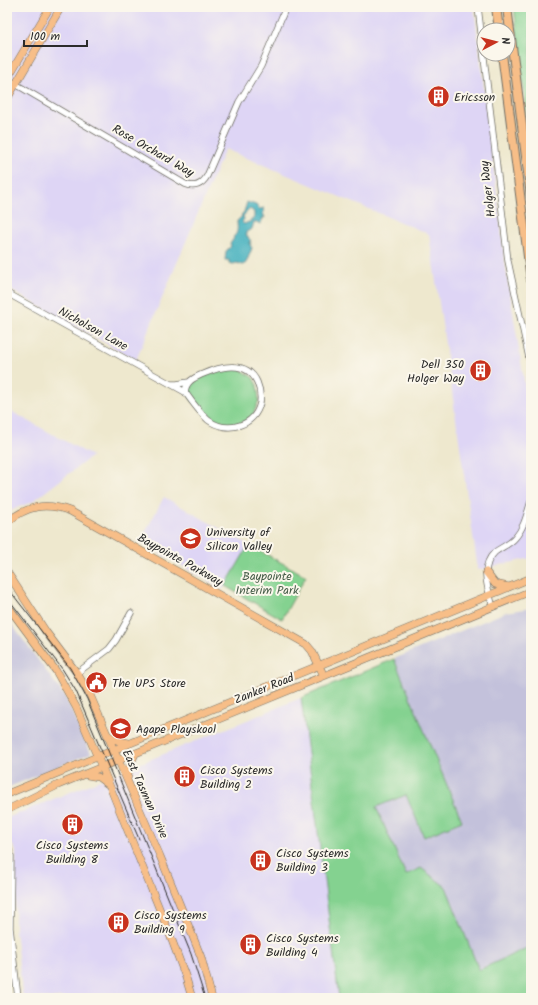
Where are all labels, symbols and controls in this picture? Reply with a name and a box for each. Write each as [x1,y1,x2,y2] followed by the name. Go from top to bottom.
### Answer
[24,22,87,48] scale bar
[476,22,516,62] north arrow
[30,27,61,46] text: 100 m
[496,36,514,45] text: N
[425,84,451,110] building icon: Ericsson
[454,88,495,107] place label: Ericsson
[108,120,198,182] street label: Rose Orchard Way
[475,159,501,218] street label: Holger Way
[55,302,132,356] street label: Nicholson Lane
[407,355,464,388] place label: Dell 350 Holger Way
[467,358,493,384] building icon: Dell 350 Holger Way
[206,523,272,556] place label: University of Silicon Valley
[177,526,203,552] school or university icon: University of Silicon Valley
[134,529,227,592] street label: Baypointe Parkway
[235,567,299,600] park label: Baypointe Interim Park
[231,668,298,710] street label: Zanker Road
[84,670,110,696] public building icon: The UPS Store
[112,674,186,693] place label: The UPS Store
[107,716,133,742] school or university icon: Agape Playskool
[136,720,216,739] place label: Agape Playskool
[117,746,173,842] street label: East Tasman Drive
[200,761,273,794] place label: Cisco Systems Building 2
[171,764,197,790] building icon: Cisco Systems Building 2
[59,811,85,837] building icon: Cisco Systems Building 8
[36,836,108,869] place label: Cisco Systems Building 8
[276,844,349,877] place label: Cisco Systems Building 3
[247,847,273,873] building icon: Cisco Systems Building 3
[134,906,207,939] place label: Cisco Systems Building 9
[106,909,132,935] building icon: Cisco Systems Building 9
[266,929,339,962] place label: Cisco Systems Building 4
[238,932,264,958] building icon: Cisco Systems Building 4

